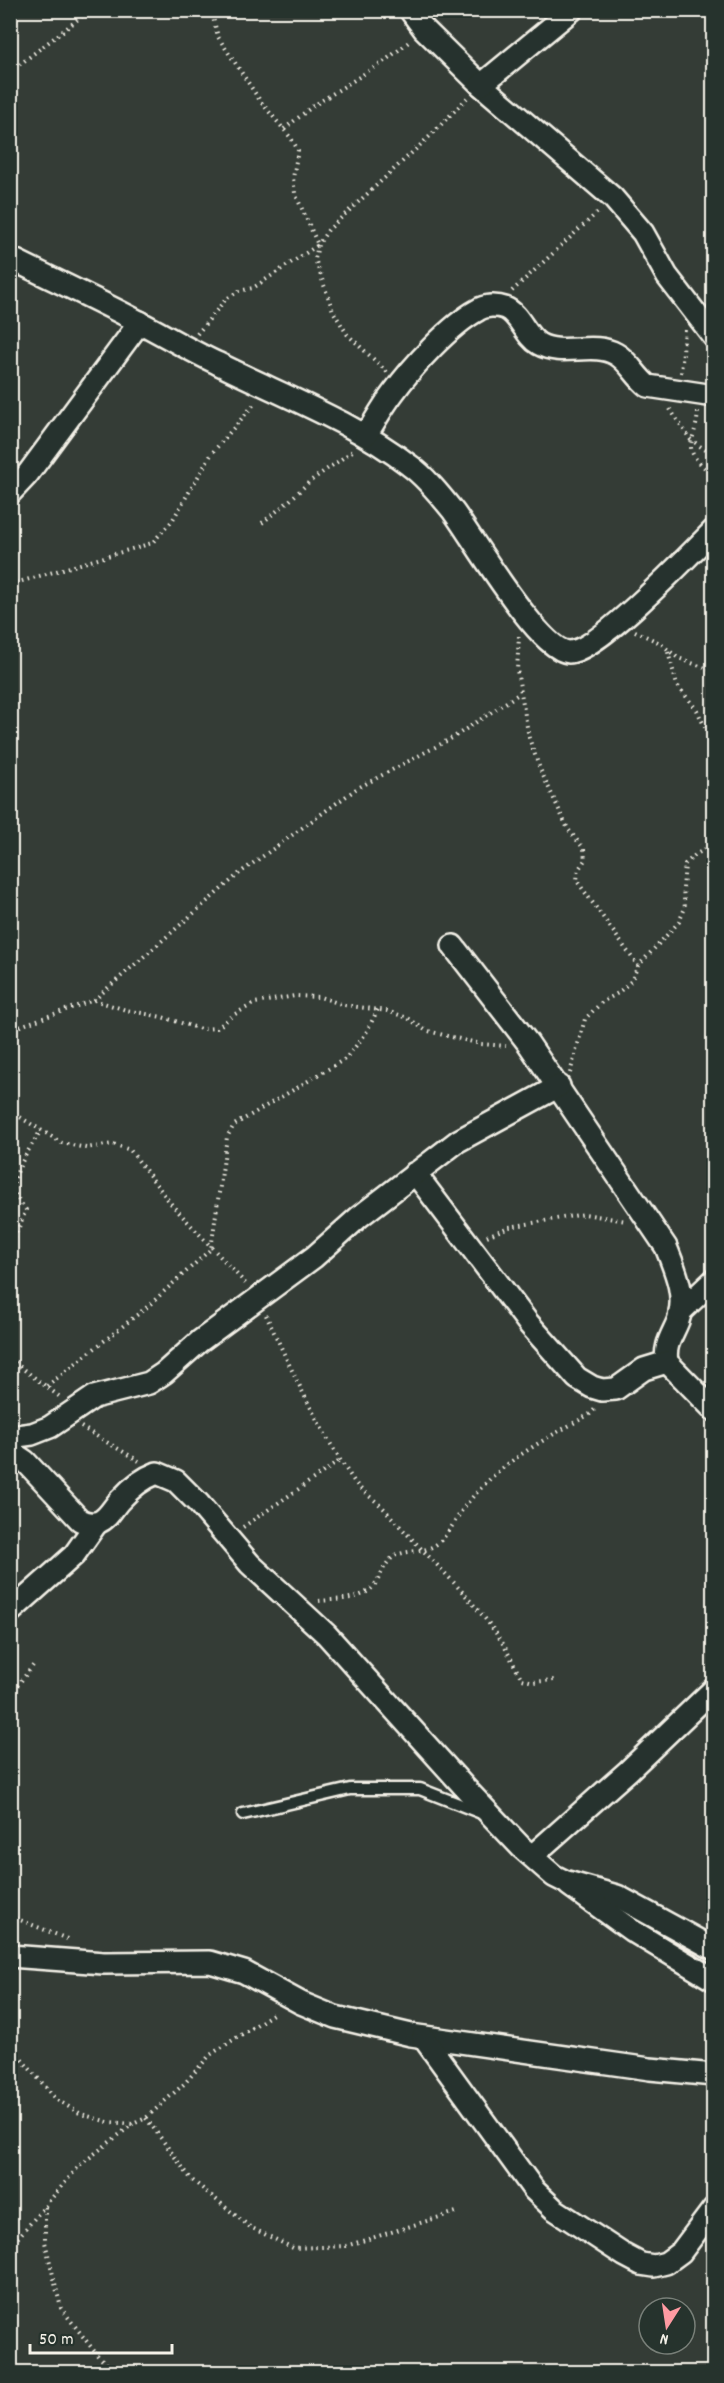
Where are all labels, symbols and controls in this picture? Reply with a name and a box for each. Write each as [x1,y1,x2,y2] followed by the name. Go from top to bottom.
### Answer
[637,2296,697,2356] north arrow
[30,2317,172,2355] scale bar
[658,2326,671,2350] text: N
[39,2328,74,2353] text: 50 m

